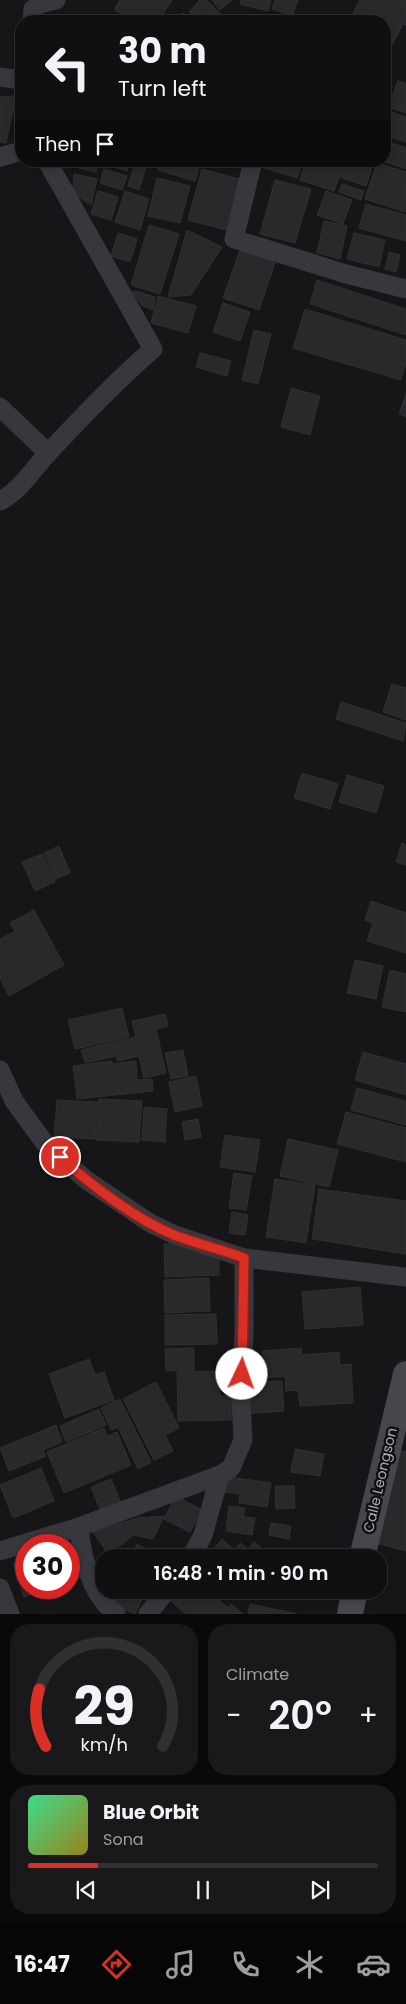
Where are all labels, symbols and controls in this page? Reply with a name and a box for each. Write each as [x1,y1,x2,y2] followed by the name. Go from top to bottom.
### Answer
[118,26,206,75] text: 30 m
[35,35,100,100] icon: left
[118,73,206,104] text: Turn left
[91,130,119,158] icon: arrive
[35,131,81,158] text: Then
[39,1136,81,1178] pin
[46,1143,74,1171] icon: arrive
[215,1347,267,1399] position arrow
[358,1426,402,1534] street label: Calle Leongson
[15,1534,80,1599] speed limit sign: 30
[154,1560,328,1587] text: 16:48 · 1 min · 90 m
[226,1663,289,1686] text: Climate
[73,1670,135,1743] text: 29
[269,1689,332,1742] text: 20°
[226,1696,241,1735] text: −
[359,1696,378,1735] text: +
[80,1732,128,1757] text: km/h
[103,1799,199,1826] text: Blue Orbit
[103,1828,144,1851] text: Sona
[72,1876,100,1904] icon: previous
[189,1876,217,1904] icon: pause
[306,1876,334,1904] icon: next
[99,1947,134,1982] icon: directions
[163,1947,198,1982] icon: music
[228,1947,263,1982] icon: phone
[292,1947,327,1982] icon: climate
[356,1947,391,1982] icon: car
[15,1949,70,1980] text: 16:47

